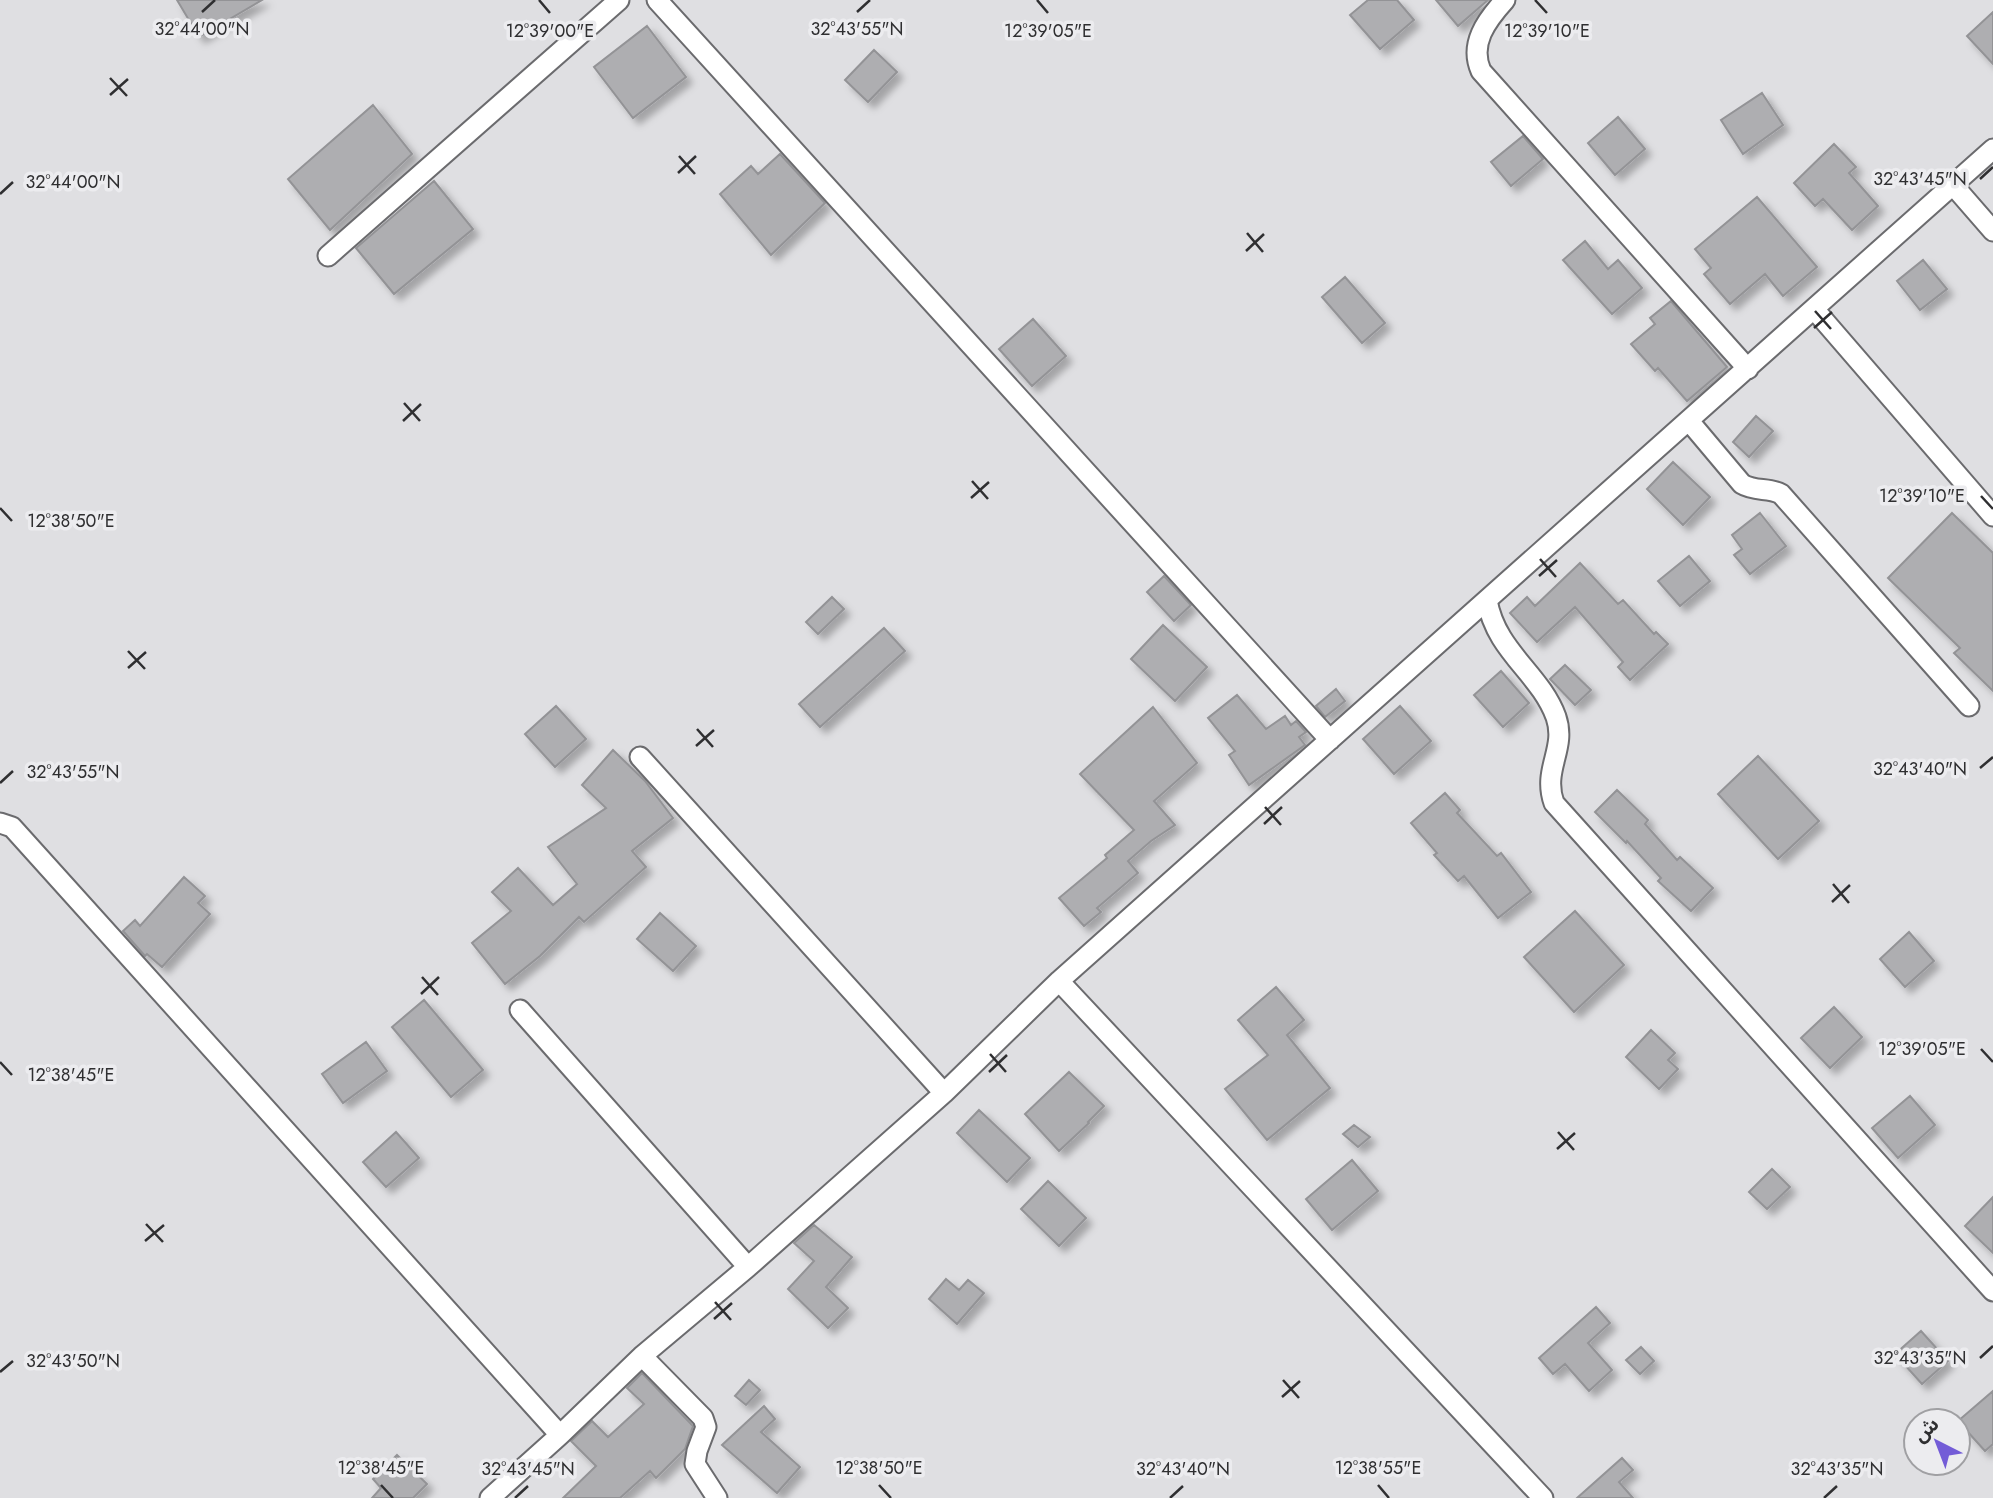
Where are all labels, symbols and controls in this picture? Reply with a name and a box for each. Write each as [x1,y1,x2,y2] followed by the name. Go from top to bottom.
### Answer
[154,16,250,42] text: 32°44'00"N
[810,16,904,42] text: 32°43'55"N
[506,18,594,44] text: 12°39'00"E
[1004,18,1092,44] text: 12°39'05"E
[1504,18,1590,44] text: 12°39'10"E
[1873,166,1967,192] text: 32°43'45"N
[25,169,121,195] text: 32°44'00"N
[1879,483,1965,509] text: 12°39'10"E
[27,508,115,534] text: 12°38'50"E
[1873,756,1967,782] text: 32°43'40"N
[26,759,120,785] text: 32°43'55"N
[1878,1036,1966,1062] text: 12°39'05"E
[27,1062,115,1088] text: 12°38'45"E
[1874,1345,1966,1371] text: 32°43'35"N
[26,1348,120,1374] text: 32°43'50"N
[1902,1407,1972,1477] north arrow
[1907,1411,1945,1448] text: ش
[337,1455,425,1481] text: 12°38'45"E
[835,1455,923,1481] text: 12°38'50"E
[1335,1455,1421,1481] text: 12°38'55"E
[481,1456,575,1482] text: 32°43'45"N
[1136,1456,1230,1482] text: 32°43'40"N
[1791,1456,1883,1482] text: 32°43'35"N

